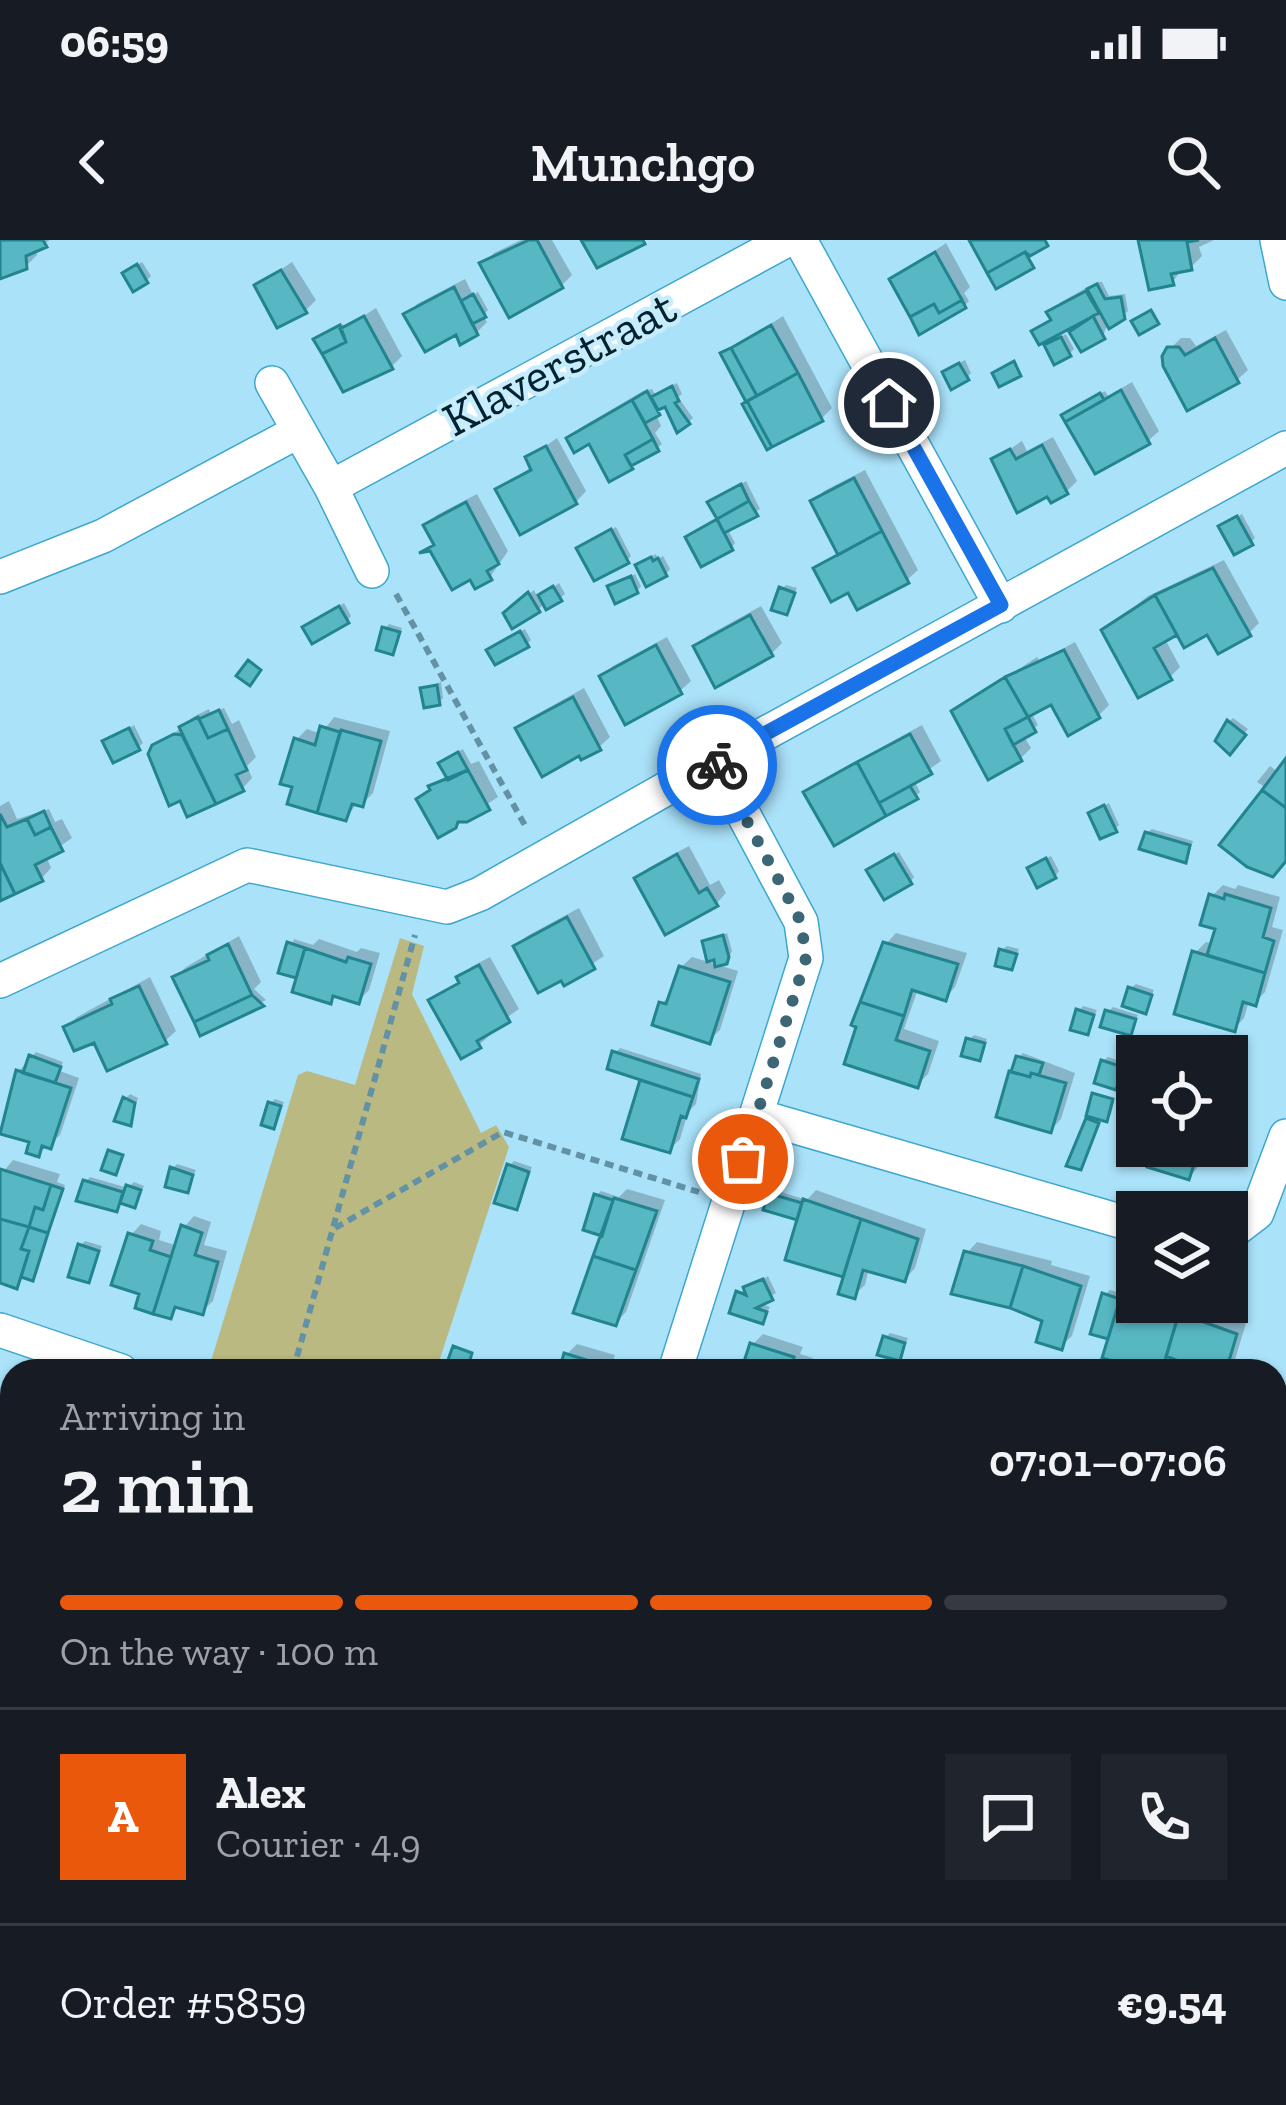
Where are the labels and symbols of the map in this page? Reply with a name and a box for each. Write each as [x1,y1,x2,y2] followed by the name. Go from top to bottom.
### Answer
[433,278,685,448] street label: Klaverstraat
[838,352,940,454] pin
[657,705,777,825] courier
[692,1108,794,1210] pin

